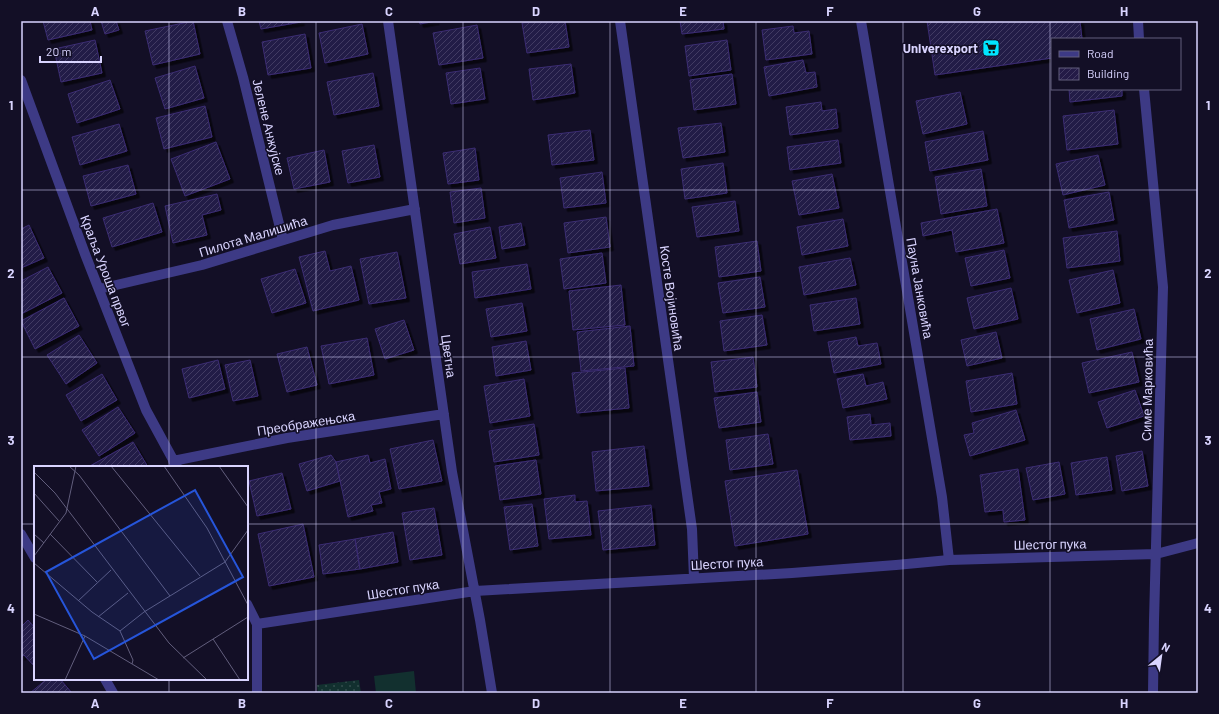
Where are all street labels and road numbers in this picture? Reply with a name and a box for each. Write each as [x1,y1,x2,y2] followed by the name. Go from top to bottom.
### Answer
[249,77,289,177] street label: Јелене Анжујске
[197,212,310,260] street label: Пилота Малишића
[77,213,135,330] street label: Краља Уроша првог
[903,236,937,341] street label: Пауна Јанковића
[657,244,687,352] street label: Косте Војиновића
[438,333,460,379] street label: Цветна
[1138,338,1156,441] street label: Симе Марковића
[256,407,357,439] street label: Преображењска
[1013,535,1087,553] street label: Шестог пука
[690,553,765,573] street label: Шестог пука
[366,575,441,603] street label: Шестог пука

